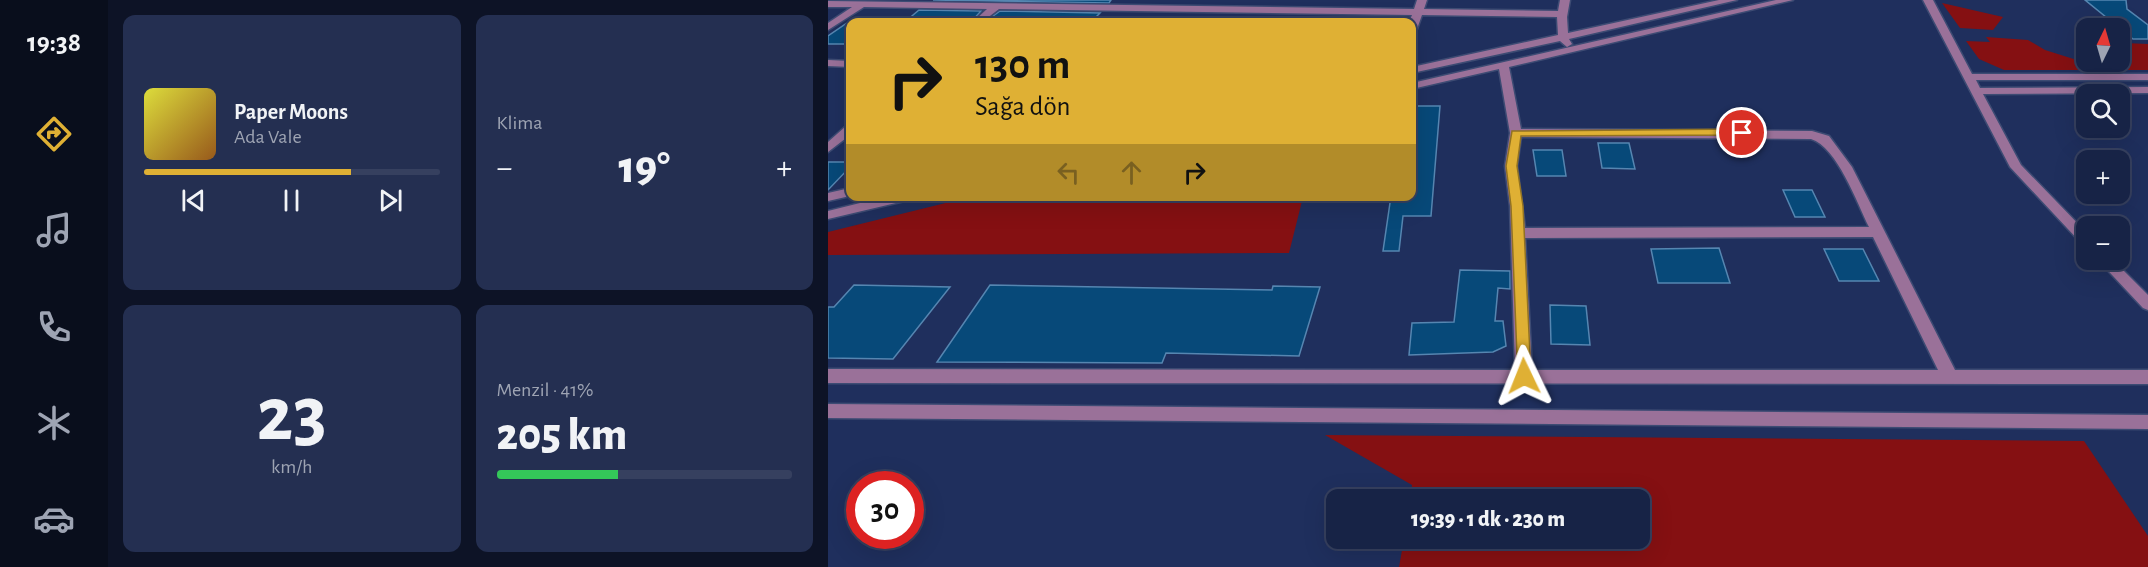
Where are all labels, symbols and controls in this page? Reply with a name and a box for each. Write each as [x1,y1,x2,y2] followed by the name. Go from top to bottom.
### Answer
[2076,18,2130,72] north arrow
[2076,18,2130,270] map controls
[27,29,81,56] text: 19:38
[876,42,954,120] icon: right
[975,44,1070,86] text: 130 m
[2076,84,2130,138] button: search
[975,93,1070,120] text: Sağa dön
[234,101,348,123] text: Paper Moons
[1716,107,1767,158] pin
[33,113,75,155] icon: directions
[497,113,542,133] text: Klima
[1725,116,1758,149] icon: arrive
[234,127,302,147] text: Ada Vale
[618,146,670,191] text: 19°
[2076,150,2130,204] button: +
[497,152,512,185] text: −
[776,152,792,185] text: +
[1052,156,1085,189] icon: left
[1115,156,1148,189] icon: ahead
[1178,156,1211,189] icon: right
[177,184,210,217] icon: previous
[275,184,308,217] icon: pause
[374,184,407,217] icon: next
[33,209,75,251] icon: music
[2076,216,2130,270] button: −
[33,306,75,348] icon: phone
[1492,344,1556,408] position arrow
[257,377,327,455] text: 23
[497,380,594,400] text: Menzil · 41%
[33,402,75,444] icon: climate
[497,413,627,458] text: 205 km
[271,457,312,477] text: km/h
[846,471,924,549] speed limit sign: 30
[33,498,75,540] icon: car
[1411,508,1565,530] text: 19:39 · 1 dk · 230 m

